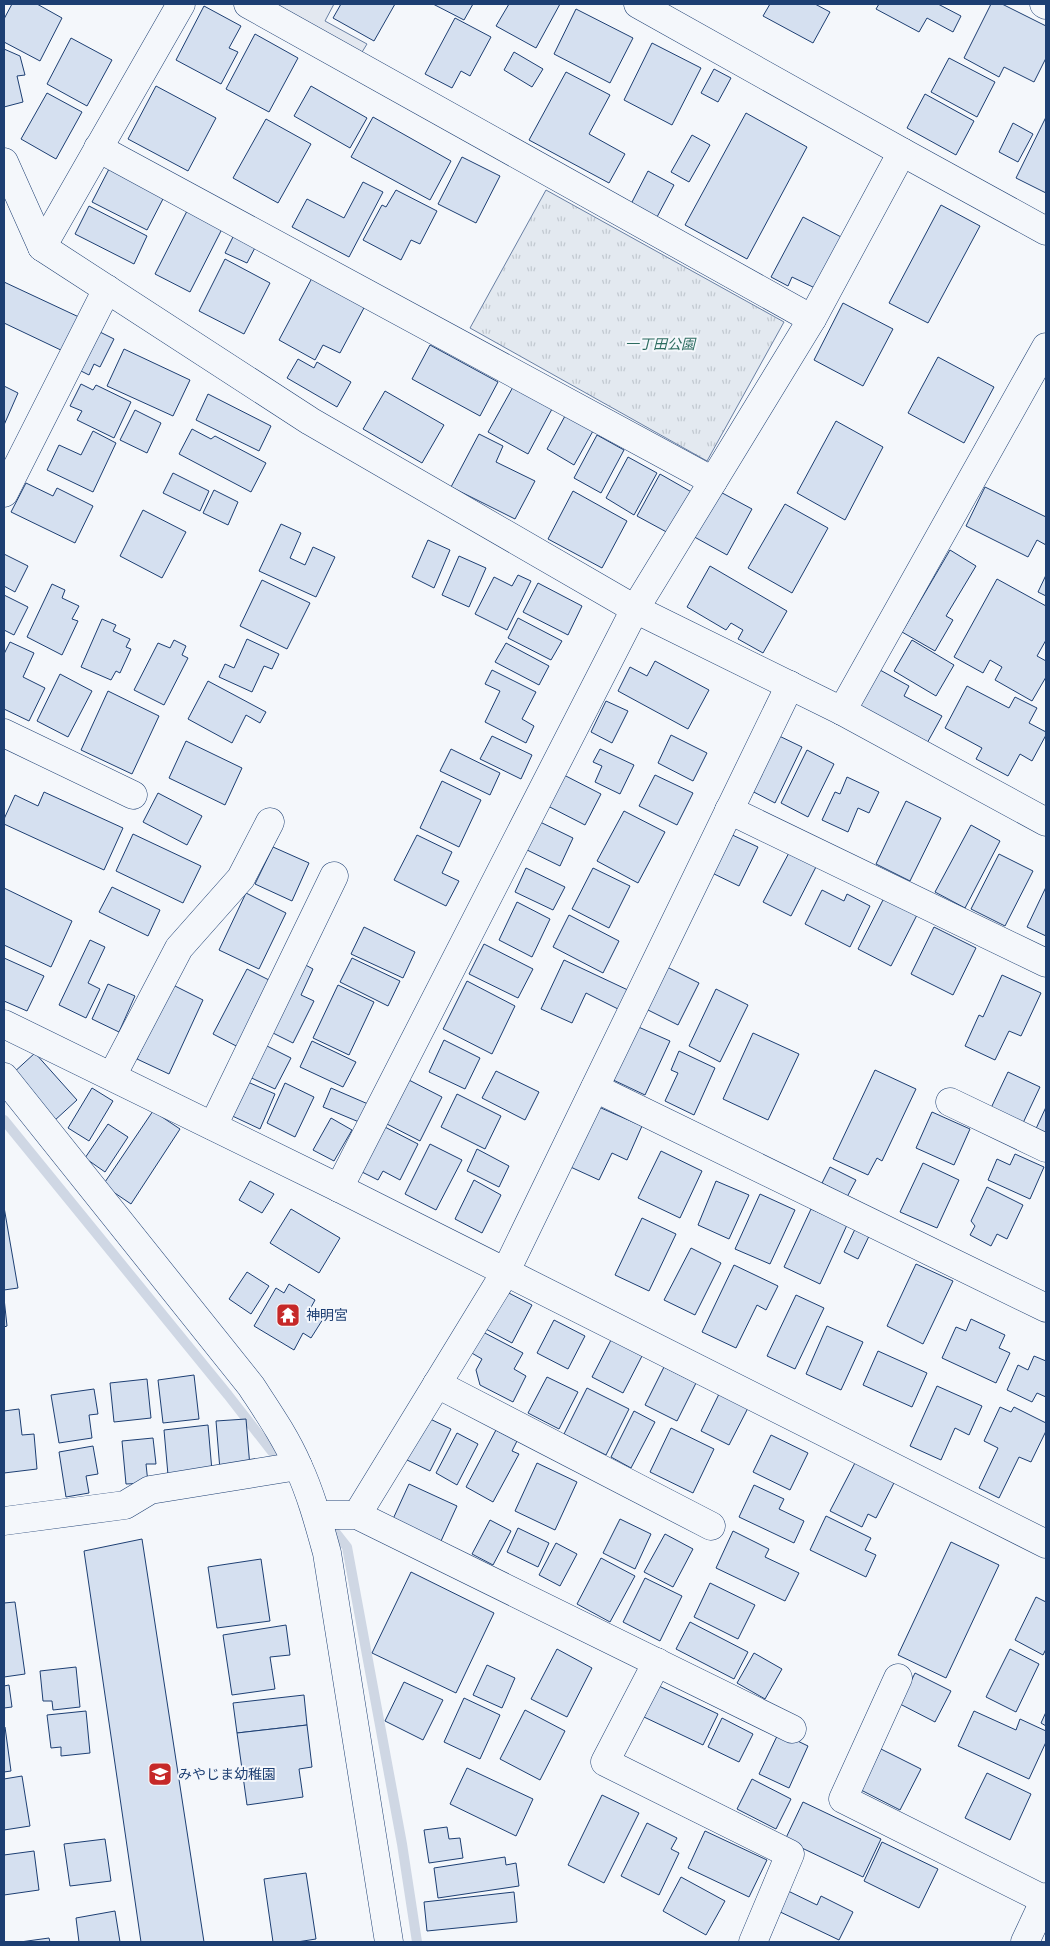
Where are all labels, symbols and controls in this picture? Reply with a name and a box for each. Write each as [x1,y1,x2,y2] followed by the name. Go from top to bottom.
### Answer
[625,334,697,354] park label: 一丁田公園
[275,1302,301,1328] temple icon: 神明宮
[306,1305,348,1325] place label: 神明宮
[147,1761,173,1787] school or university icon: みやじま幼稚園
[178,1764,276,1784] place label: みやじま幼稚園

